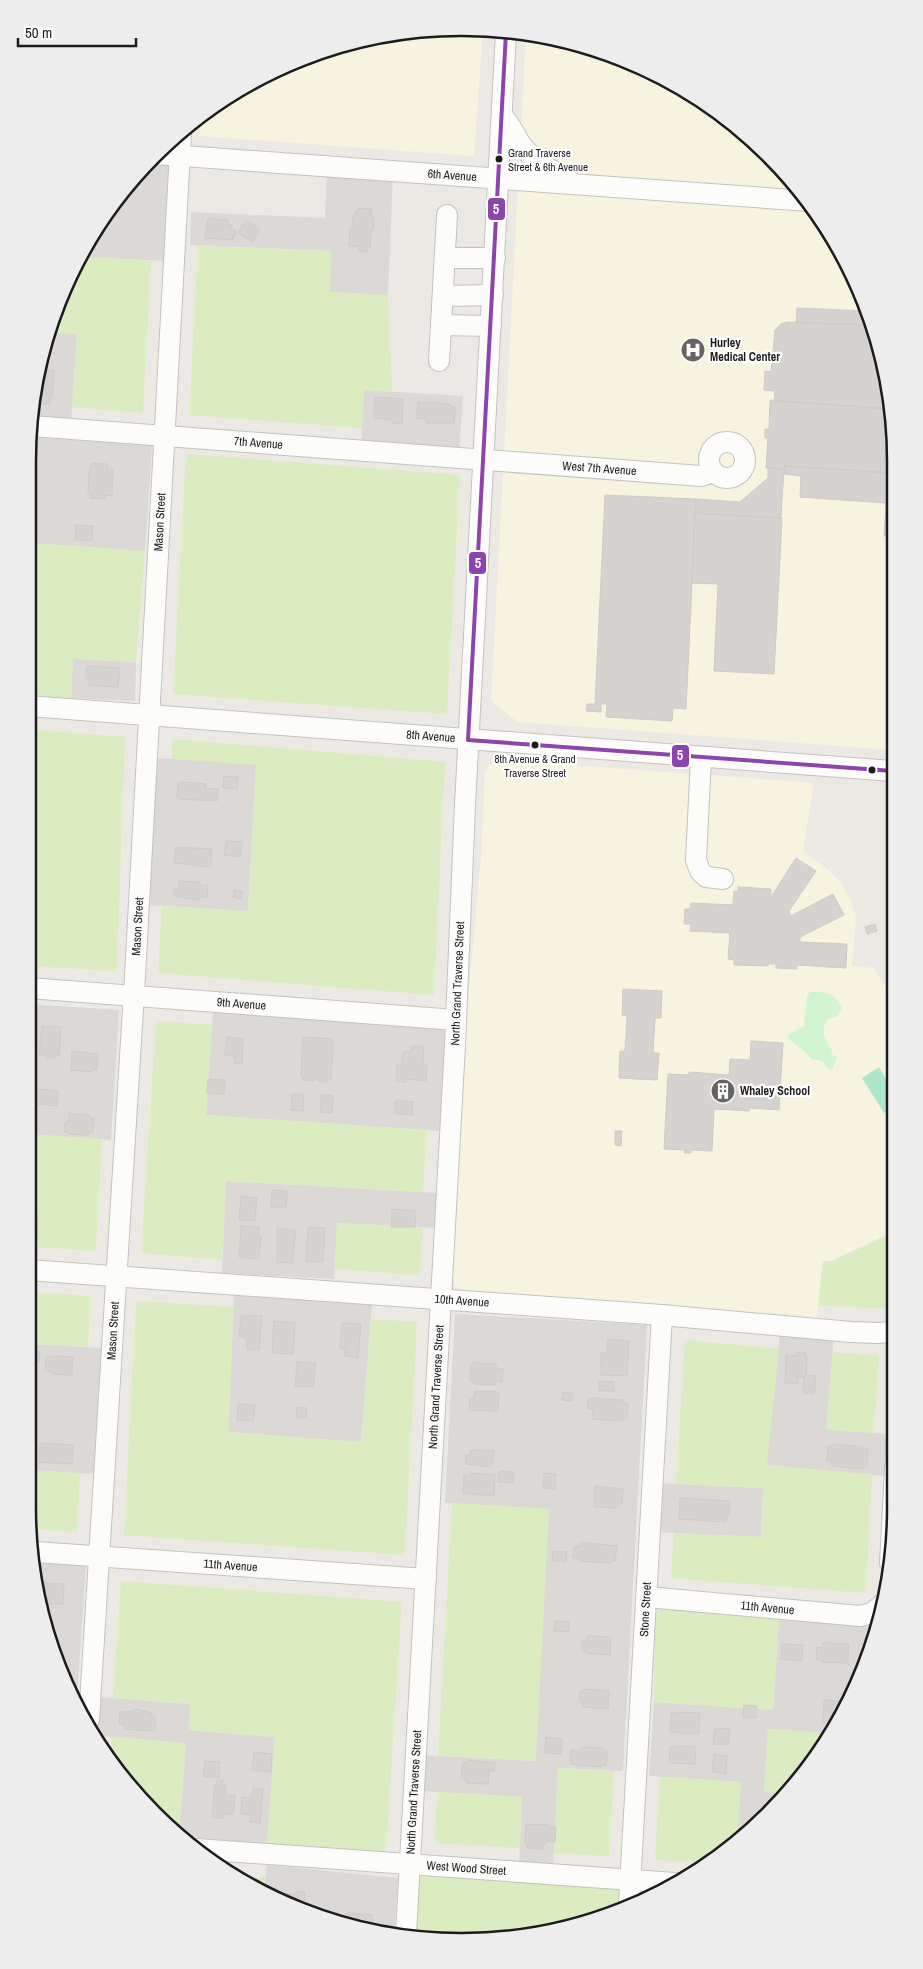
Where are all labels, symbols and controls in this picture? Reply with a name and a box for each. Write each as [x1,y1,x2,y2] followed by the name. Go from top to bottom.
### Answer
[18,15,135,47] scale bar
[25,22,52,43] text: 50 m
[508,146,588,174] place label: Grand Traverse Street & 6th Avenue
[494,154,504,164] marker: Grand Traverse Street & 6th Avenue
[427,166,477,185] street label: 6th Avenue
[487,197,506,221] line badge: 5
[493,200,500,218] text: 5
[710,335,780,365] place label: Hurley Medical Center
[680,337,706,363] hospital icon: Hurley Medical Center
[233,433,283,453] street label: 7th Avenue
[562,458,637,479] street label: West 7th Avenue
[150,492,169,552] street label: Mason Street
[468,551,487,575] line badge: 5
[475,554,482,572] text: 5
[406,726,456,746] street label: 8th Avenue
[530,740,540,750] marker: 8th Avenue & Grand Traverse Street
[671,744,690,768] line badge: 5
[677,746,684,764] text: 5
[494,752,576,780] place label: 8th Avenue & Grand Traverse Street
[867,765,877,775] unlabelled marker
[128,897,147,956] street label: Mason Street
[447,921,468,1046] street label: North Grand Traverse Street
[216,994,267,1014] street label: 9th Avenue
[710,1078,736,1104] building icon: Whaley School
[740,1083,810,1099] place label: Whaley School
[434,1291,490,1311] street label: 10th Avenue
[103,1301,123,1361] street label: Mason Street
[425,1324,448,1449] street label: North Grand Traverse Street
[203,1556,258,1575] street label: 11th Avenue
[636,1581,655,1637] street label: Stone Street
[740,1597,795,1618] street label: 11th Avenue
[402,1729,425,1855] street label: North Grand Traverse Street
[426,1857,507,1879] street label: West Wood Street

